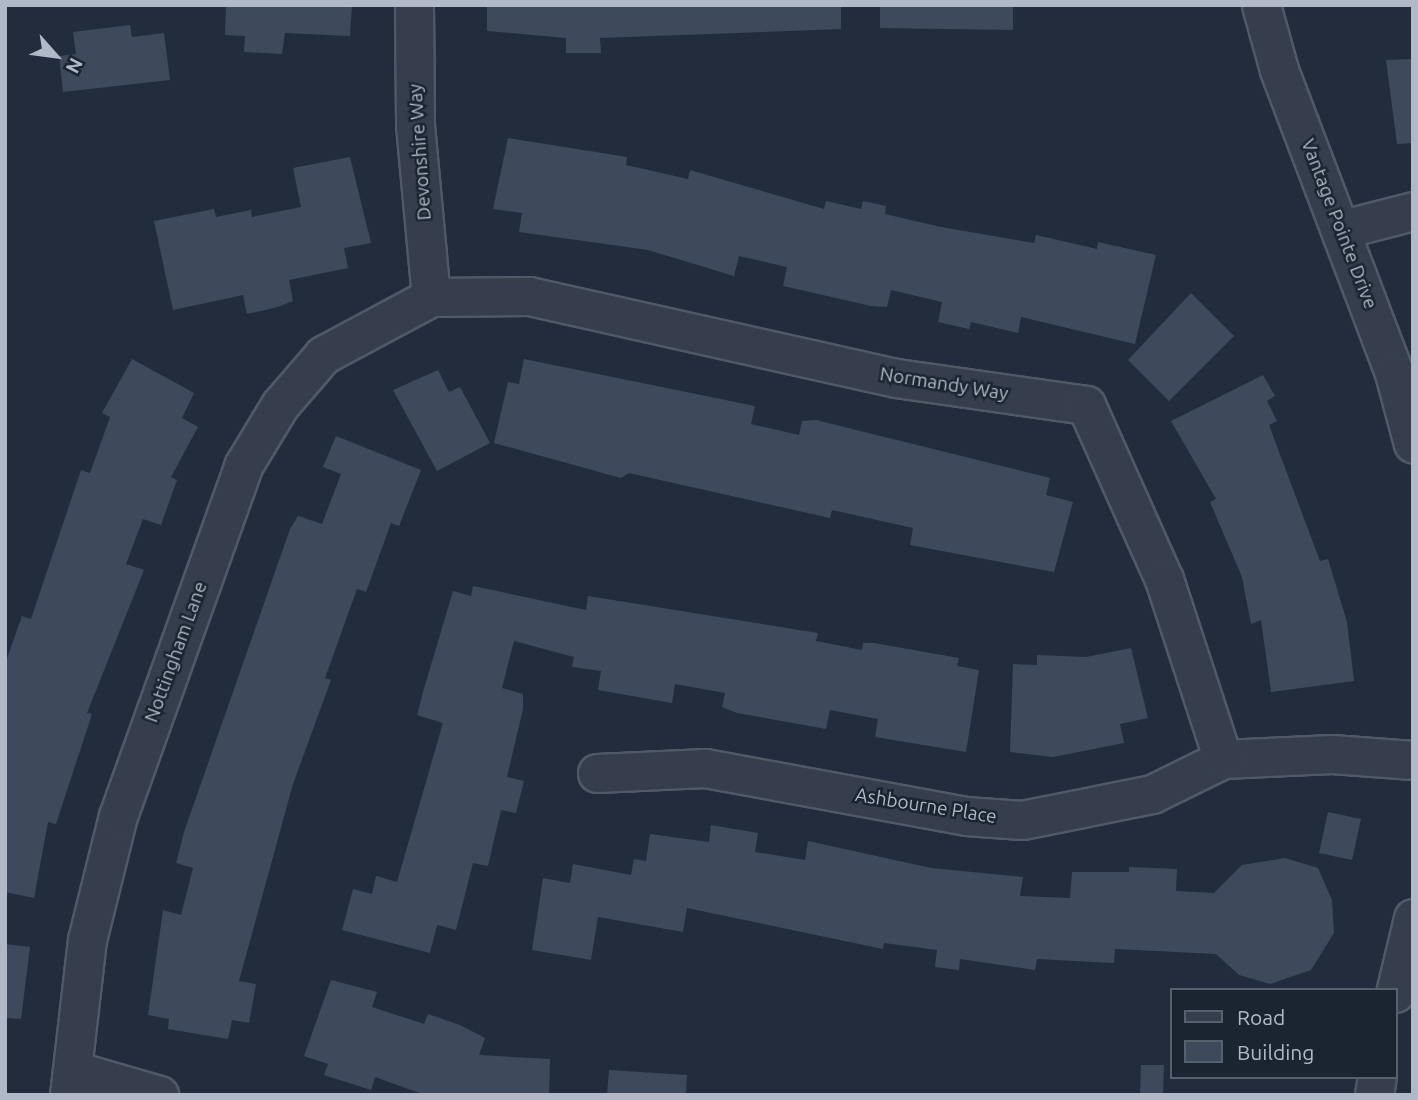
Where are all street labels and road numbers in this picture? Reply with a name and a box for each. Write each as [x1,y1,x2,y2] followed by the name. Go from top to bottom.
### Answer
[404,83,436,221] street label: Devonshire Way
[1296,136,1382,312] street label: Vantage Pointe Drive
[878,363,1010,405] street label: Normandy Way
[140,578,212,726] street label: Nottingham Lane
[854,784,998,828] street label: Ashbourne Place

